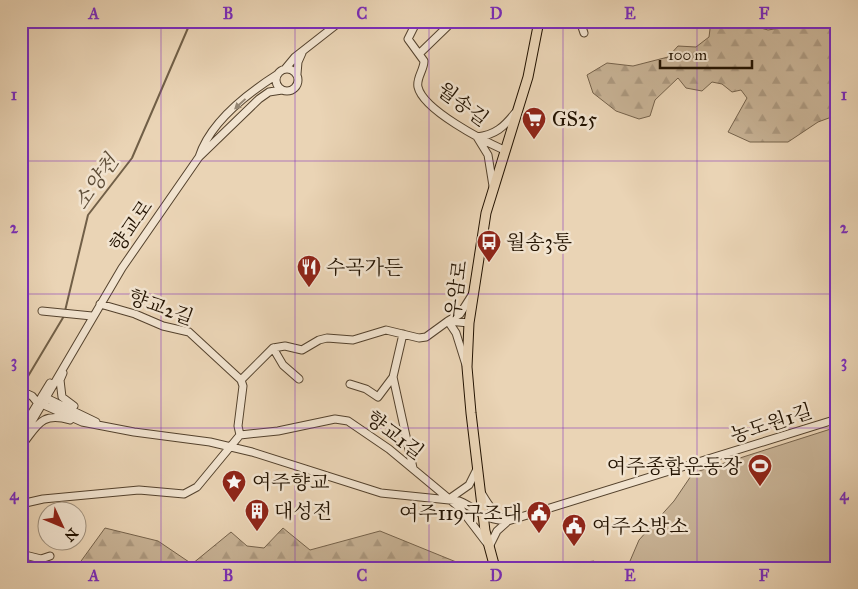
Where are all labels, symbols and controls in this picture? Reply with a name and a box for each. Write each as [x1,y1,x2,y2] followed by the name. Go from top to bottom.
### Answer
[88,4,100,23] text: A
[223,4,233,23] text: B
[357,4,368,23] text: C
[490,4,503,23] text: D
[624,4,636,23] text: E
[759,4,770,23] text: F
[660,38,753,70] scale bar
[668,46,708,64] text: 100 m
[433,77,493,131] street label: 월송길
[11,85,18,104] text: 1
[841,85,848,104] text: 1
[234,98,246,110] one-way arrow
[521,106,547,140] supermarket icon: GS25
[552,107,597,131] place label: GS25
[68,148,125,214] water label: 소양천
[105,195,157,257] street label: 향교로
[10,218,19,237] text: 2
[840,218,849,237] text: 2
[476,229,502,263] bus stop icon: 월송3통
[506,230,572,254] place label: 월송3통
[296,254,322,288] restaurant icon: 수곡가든
[326,255,403,279] place label: 수곡가든
[440,259,472,319] street label: 우암로
[125,284,197,330] street label: 향교2길
[11,352,17,372] text: 3
[841,352,847,372] text: 3
[727,398,815,448] street label: 농도원1길
[361,406,429,464] street label: 향교1길
[747,453,773,487] sports icon: 여주종합운동장
[607,454,743,478] place label: 여주종합운동장
[221,469,247,503] place icon: 여주향교
[252,470,330,494] place label: 여주향교
[10,485,20,505] text: 4
[840,485,850,505] text: 4
[244,498,270,532] building icon: 대성전
[274,499,332,523] place label: 대성전
[526,500,552,534] public building icon: 여주119구조대
[399,501,522,525] place label: 여주119구조대
[38,502,88,552] north arrow
[561,513,587,547] public building icon: 여주소방소
[592,514,689,538] place label: 여주소방소
[61,525,81,545] text: N
[88,566,100,585] text: A
[223,566,233,585] text: B
[357,566,368,585] text: C
[490,566,503,585] text: D
[624,566,636,585] text: E
[759,566,770,585] text: F

